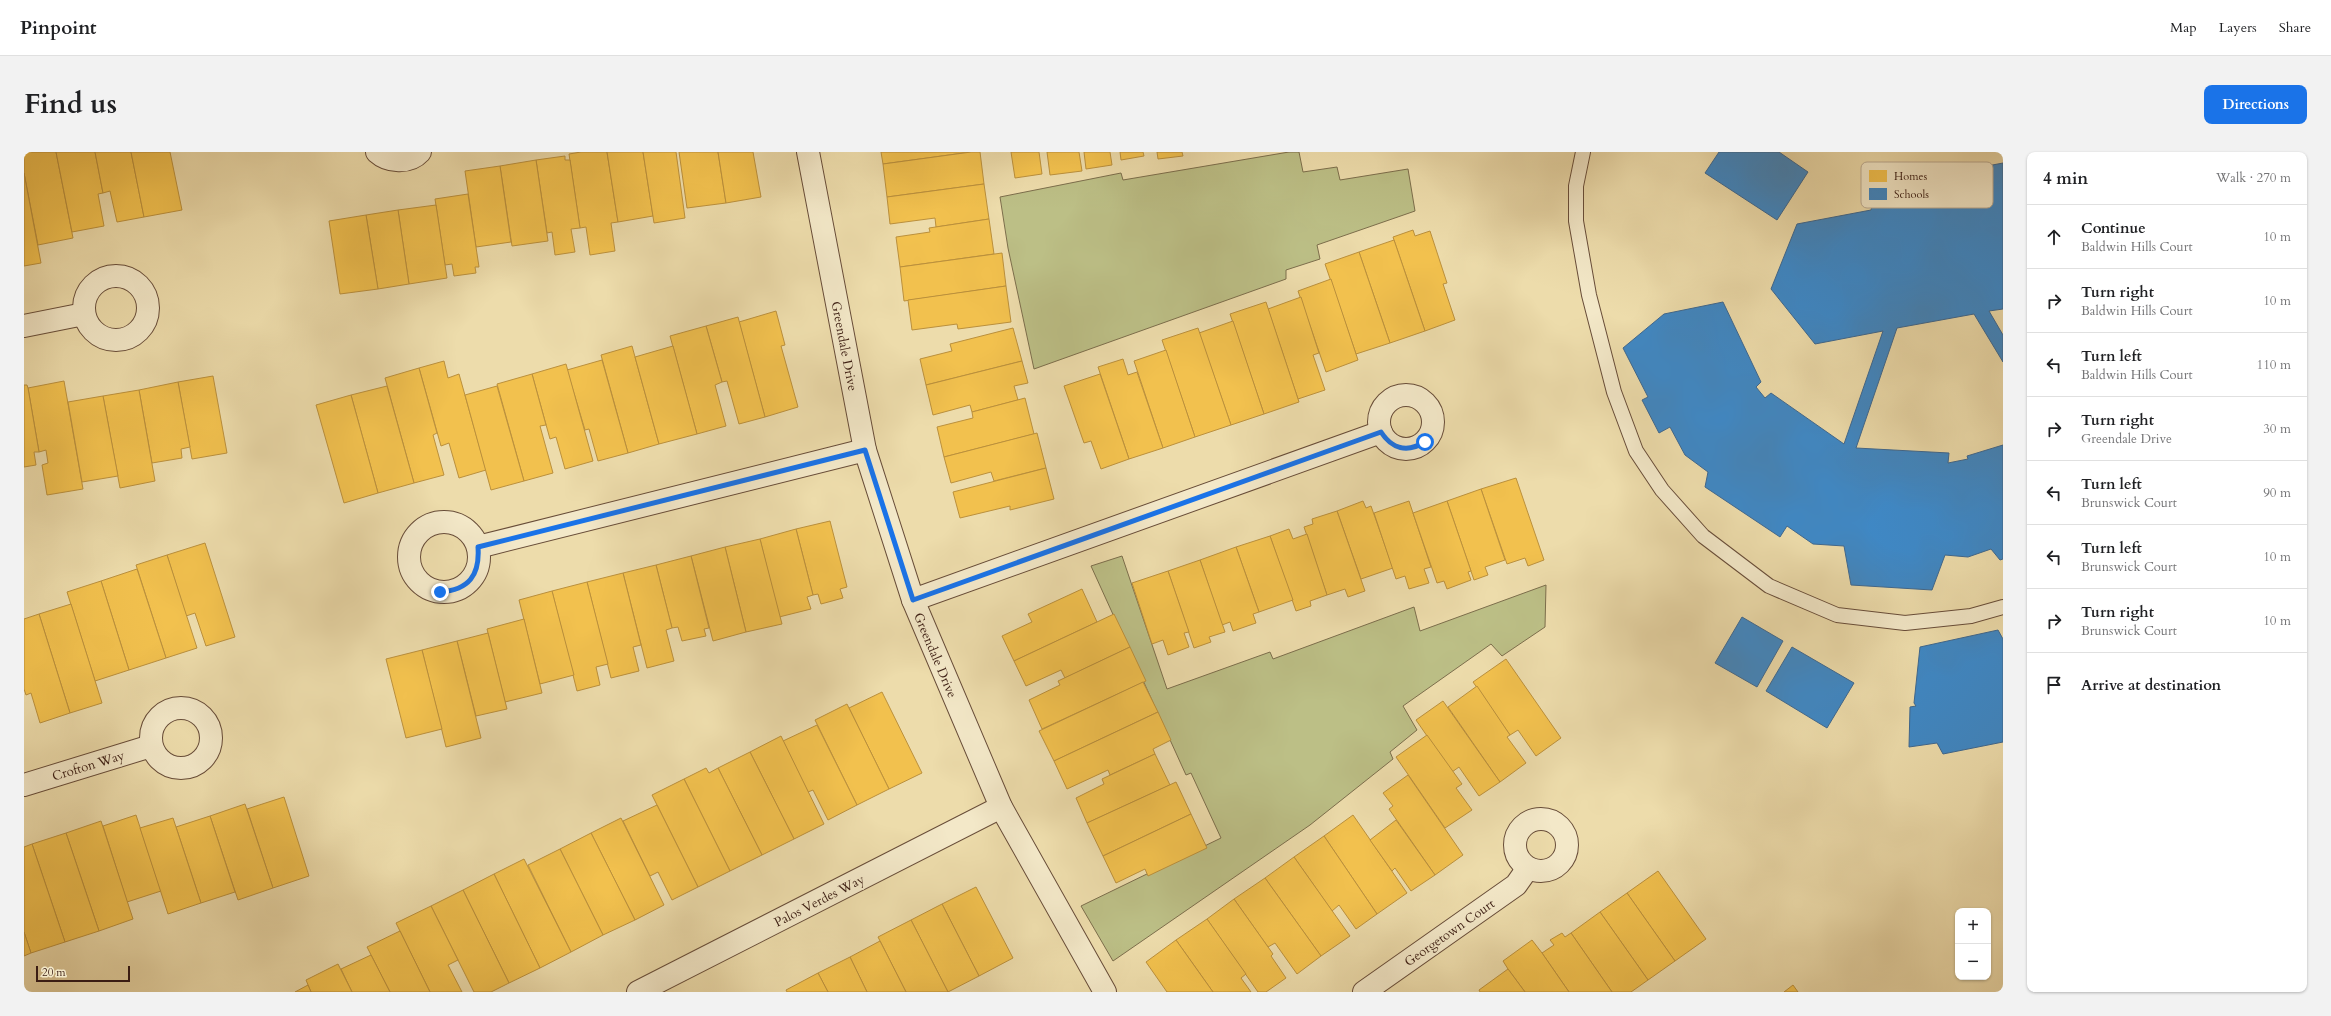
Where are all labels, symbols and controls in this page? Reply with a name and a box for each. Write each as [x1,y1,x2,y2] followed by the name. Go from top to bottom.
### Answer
[20,15,97,41] text: Pinpoint
[2170,18,2197,37] text: Map
[2219,18,2257,37] text: Layers
[2279,18,2311,37] text: Share
[24,85,117,123] text: Find us
[2204,85,2307,124] button: Directions
[1861,162,1993,208] legend
[2043,167,2088,190] text: 4 min
[1894,169,1927,184] text: Homes
[2216,169,2291,187] text: Walk · 270 m
[1894,187,1929,202] text: Schools
[2081,218,2146,238] text: Continue
[2043,226,2065,248] icon: ahead
[2263,228,2291,246] text: 10 m
[2081,238,2193,256] text: Baldwin Hills Court
[2081,282,2154,302] text: Turn right
[2043,290,2065,312] icon: right
[2263,292,2291,310] text: 10 m
[827,300,862,393] street label: Greendale Drive
[2081,302,2193,320] text: Baldwin Hills Court
[2081,346,2142,366] text: Turn left
[2043,354,2065,376] icon: left
[2257,356,2291,374] text: 110 m
[2081,366,2193,384] text: Baldwin Hills Court
[2081,410,2154,430] text: Turn right
[2043,418,2065,440] icon: right
[2263,420,2291,438] text: 30 m
[2081,430,2172,448] text: Greendale Drive
[1416,433,1434,451] route start
[2081,474,2142,494] text: Turn left
[2043,482,2065,504] icon: left
[2263,484,2291,502] text: 90 m
[2081,494,2177,512] text: Brunswick Court
[2081,538,2142,558] text: Turn left
[2043,546,2065,568] icon: left
[2263,548,2291,566] text: 10 m
[2081,558,2177,576] text: Brunswick Court
[431,583,449,601] route end
[2081,602,2154,622] text: Turn right
[909,610,961,701] street label: Greendale Drive
[2043,610,2065,632] icon: right
[2263,612,2291,630] text: 10 m
[2081,622,2177,640] text: Brunswick Court
[2043,674,2065,696] icon: arrive
[2081,675,2221,695] text: Arrive at destination
[50,746,127,785] street label: Crofton Way
[771,870,868,931] street label: Palos Verdes Way
[1401,895,1498,971] street label: Georgetown Court
[1955,908,1991,980] map controls
[1955,908,1991,944] button: +
[1955,944,1991,980] button: −
[36,964,130,983] scale bar
[42,965,66,980] text: 20 m

